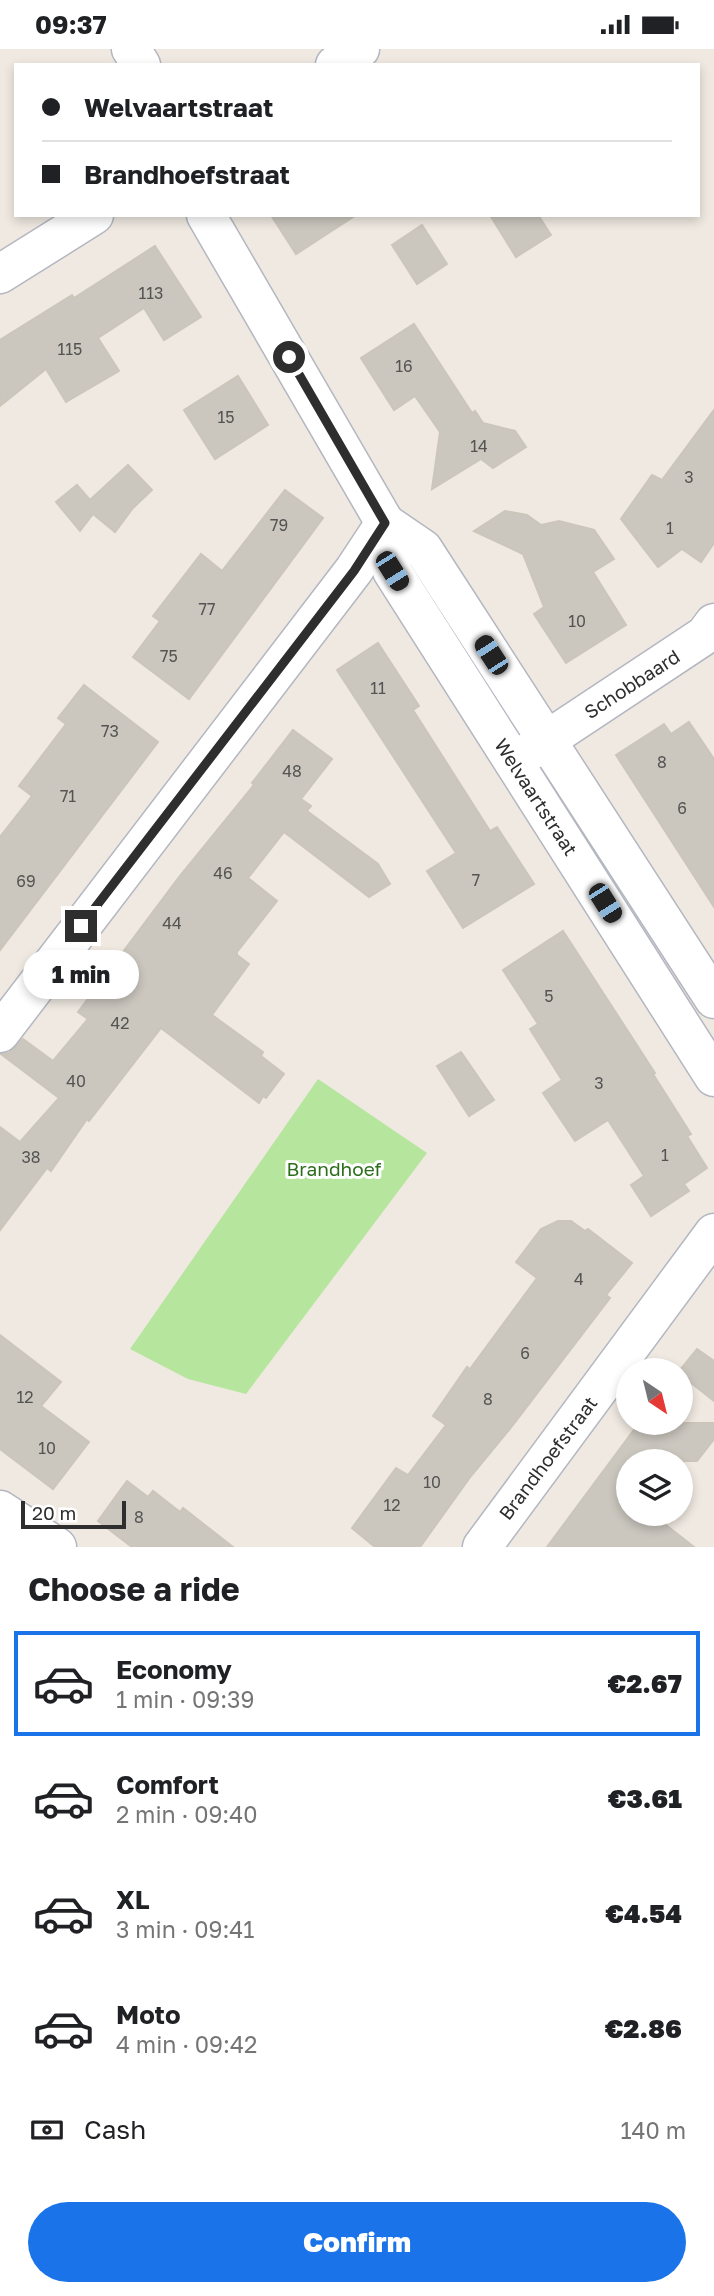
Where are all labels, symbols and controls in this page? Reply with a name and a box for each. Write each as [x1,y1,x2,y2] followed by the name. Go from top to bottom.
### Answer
[35,9,107,40] text: 09:37
[84,92,273,123] text: Welvaartstraat
[84,159,290,190] text: Brandhoefstraat
[139,283,163,303] house number: 113
[58,339,82,359] house number: 115
[273,341,305,373] route start
[395,356,413,376] house number: 16
[217,407,235,427] house number: 15
[470,436,488,456] house number: 14
[684,467,694,487] house number: 3
[270,515,288,535] house number: 79
[666,518,674,538] house number: 1
[372,548,413,594] car
[199,599,215,619] house number: 77
[568,611,586,631] house number: 10
[471,632,512,678] car
[580,644,684,723] street label: Schobbaard
[160,646,178,666] house number: 75
[370,678,386,698] house number: 11
[101,721,119,741] house number: 73
[490,734,583,860] street label: Welvaartstraat
[657,752,667,772] house number: 8
[282,761,302,781] house number: 48
[60,786,76,806] house number: 71
[677,798,687,818] house number: 6
[213,863,233,883] house number: 46
[472,870,480,890] house number: 7
[16,871,36,891] house number: 69
[585,880,626,926] car
[65,910,97,942] route end
[162,913,182,933] house number: 44
[23,951,139,999] callout: 1 min
[52,960,110,988] text: 1 min
[544,986,554,1006] house number: 5
[110,1013,130,1033] house number: 42
[66,1071,86,1091] house number: 40
[594,1073,604,1093] house number: 3
[661,1145,669,1165] house number: 1
[21,1147,41,1167] house number: 38
[287,1157,382,1180] park label: Brandhoef
[574,1269,584,1289] house number: 4
[520,1343,530,1363] house number: 6
[616,1358,693,1435] north arrow
[616,1358,693,1526] map controls
[16,1387,34,1407] house number: 12
[483,1389,493,1409] house number: 8
[494,1391,602,1524] street label: Brandhoefstraat
[38,1438,56,1458] house number: 10
[616,1449,693,1526] button: layers
[423,1472,441,1492] house number: 10
[383,1495,401,1515] house number: 12
[21,1498,126,1530] scale bar
[32,1501,76,1524] text: 20 m
[134,1507,144,1527] house number: 8
[28,1570,240,1608] text: Choose a ride
[32,1652,95,1715] icon: car
[116,1654,232,1685] text: Economy
[607,1668,682,1699] text: €2.67
[116,1685,254,1713] text: 1 min · 09:39
[32,1767,95,1830] icon: car
[116,1769,219,1800] text: Comfort
[608,1783,682,1814] text: €3.61
[116,1800,258,1828] text: 2 min · 09:40
[32,1882,95,1945] icon: car
[116,1884,150,1915] text: XL
[605,1898,682,1929] text: €4.54
[116,1915,255,1943] text: 3 min · 09:41
[32,1997,95,2060] icon: car
[116,1999,181,2030] text: Moto
[605,2013,682,2044] text: €2.86
[116,2030,257,2058] text: 4 min · 09:42
[28,2111,66,2149] icon: cash
[84,2114,146,2145] text: Cash
[620,2116,686,2144] text: 140 m
[28,2202,686,2282] button: Confirm

